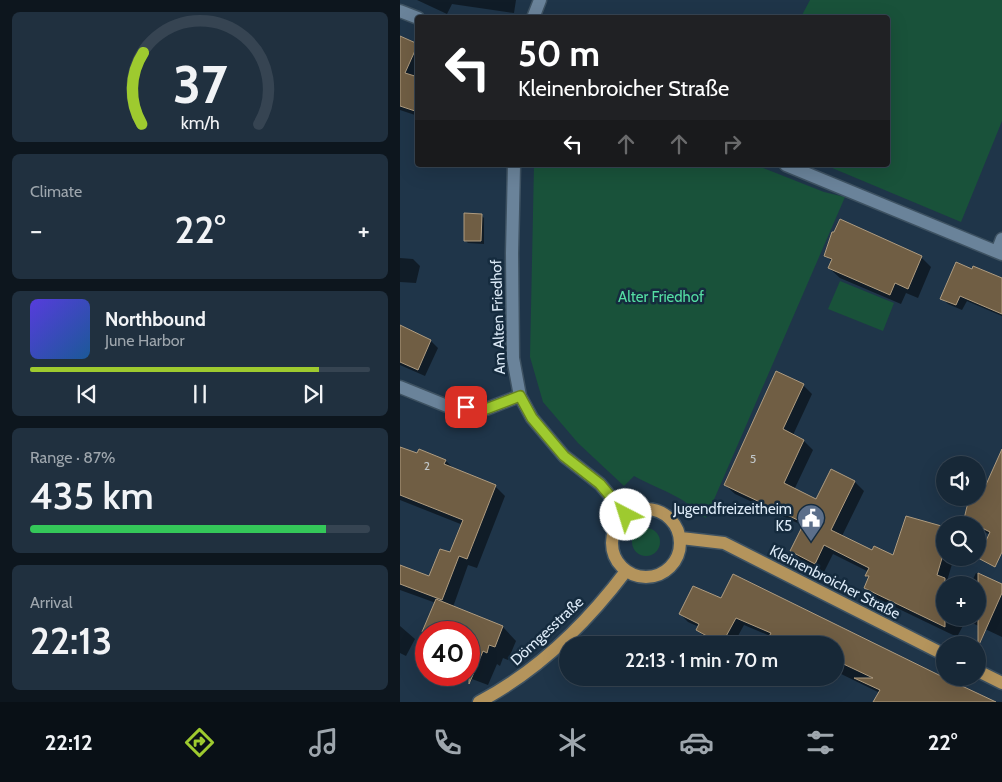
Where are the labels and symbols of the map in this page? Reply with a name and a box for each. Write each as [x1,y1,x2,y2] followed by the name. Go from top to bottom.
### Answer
[487,259,509,375] street label: Am Alten Friedhof
[618,288,704,306] park label: Alter Friedhof
[445,386,487,428] pin
[750,451,756,466] house number: 5
[424,458,430,473] house number: 2
[599,488,651,540] position arrow
[672,500,792,535] place label: Jugendfreizeitheim K5
[796,503,826,542] public building icon: Jugendfreizeitheim K5
[767,541,904,623] street label: Kleinenbroicher Straße
[507,593,587,669] street label: Dömgesstraße
[415,621,480,686] speed limit sign: 40

